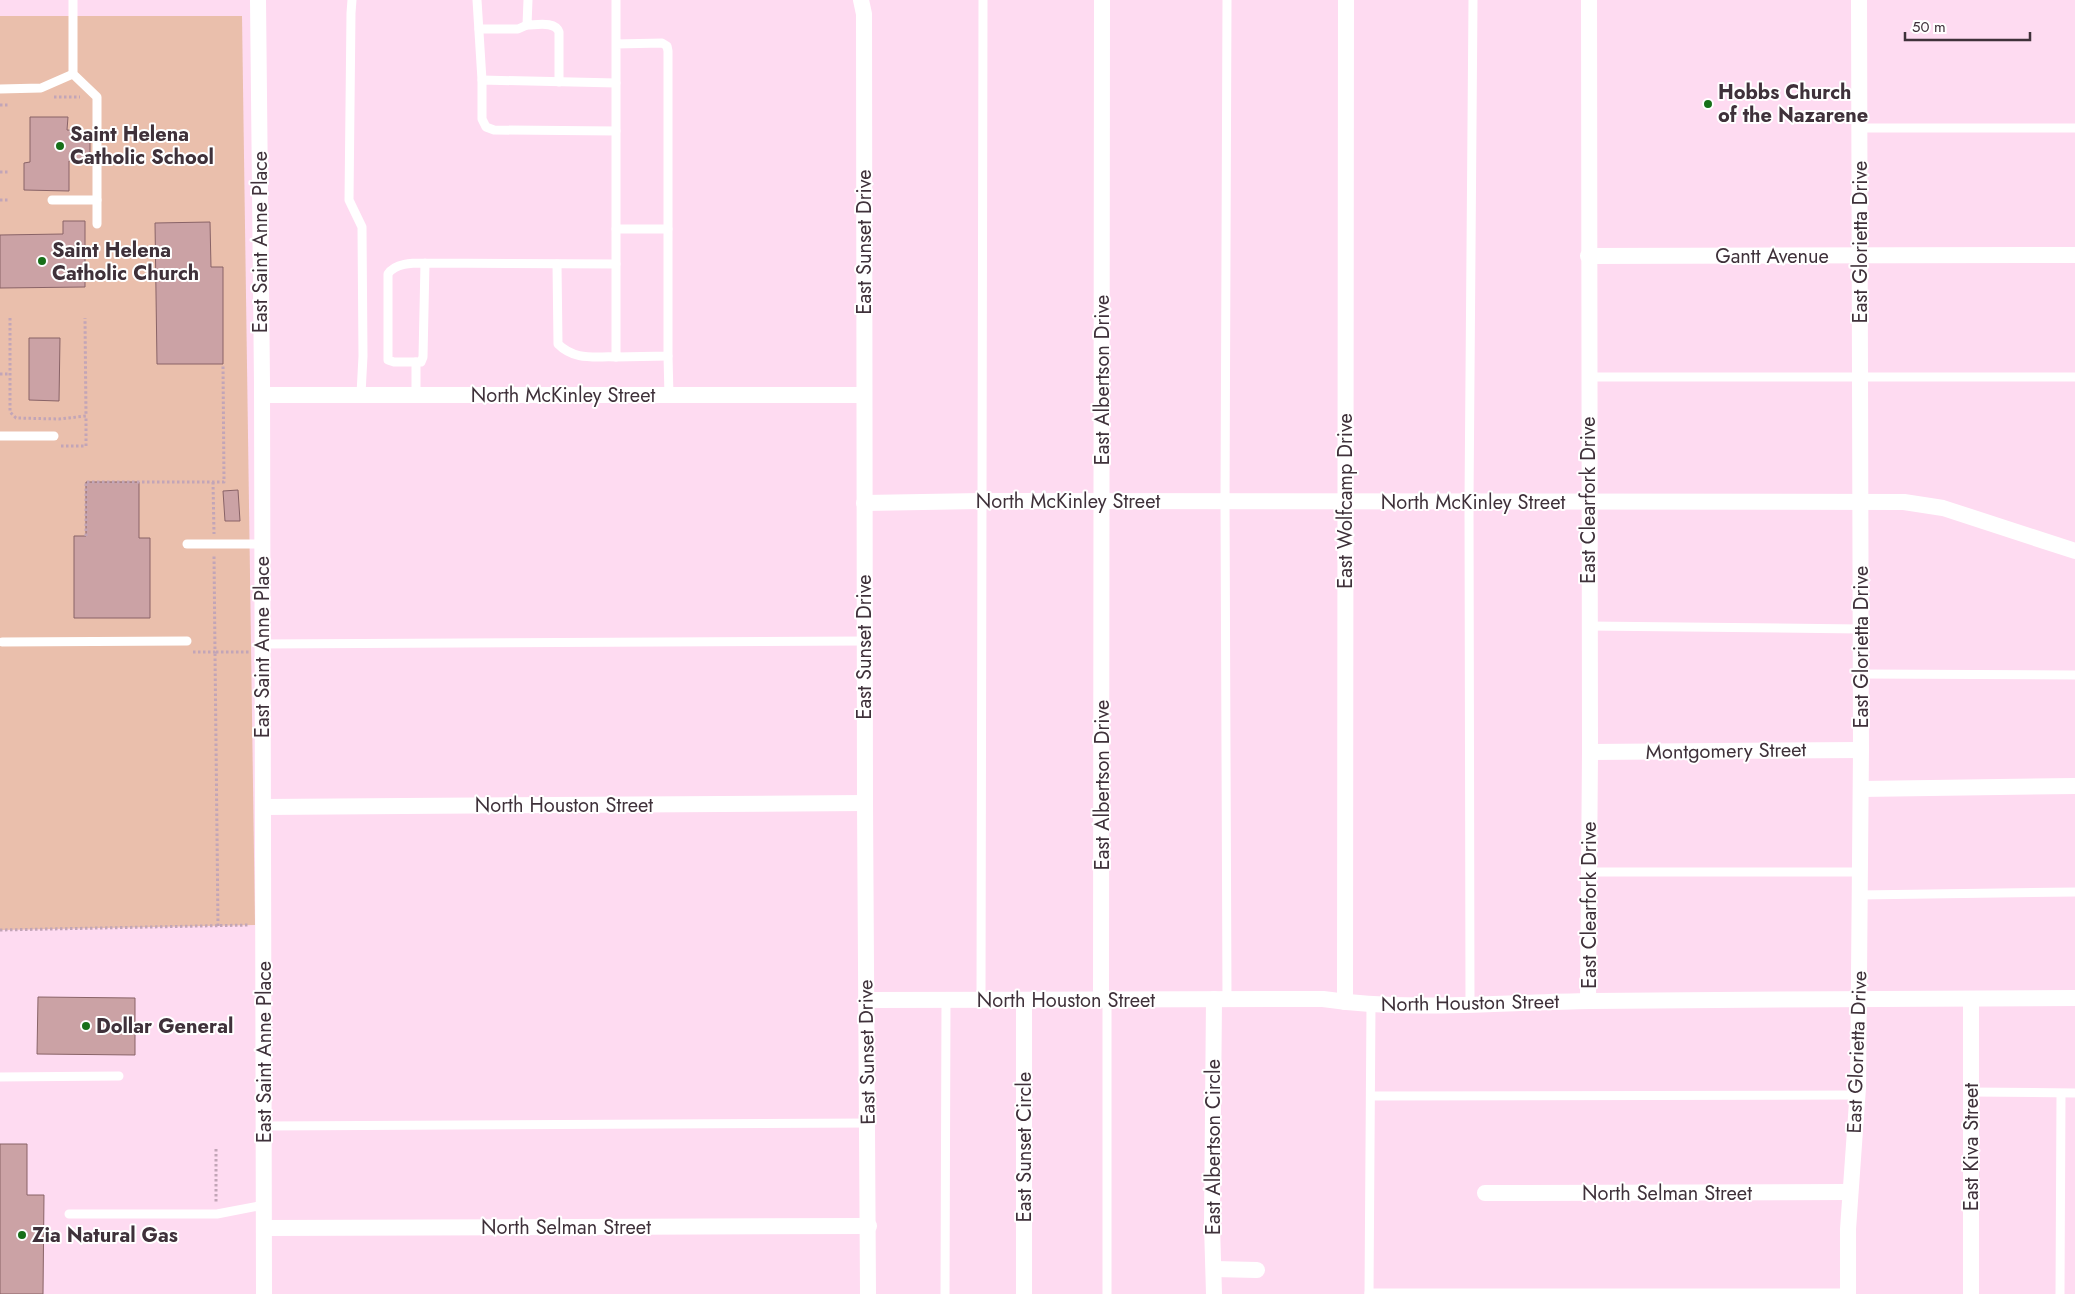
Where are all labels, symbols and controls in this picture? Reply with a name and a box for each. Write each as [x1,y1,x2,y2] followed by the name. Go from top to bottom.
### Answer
[1905,10,2030,42] scale bar
[1912,16,1946,38] text: 50 m
[1718,78,1868,130] place label: Hobbs Church of the Nazarene
[1702,98,1714,110] marker: Hobbs Church of the Nazarene
[70,120,214,172] place label: Saint Helena Catholic School
[54,140,66,152] marker: Saint Helena Catholic School
[246,151,275,333] street label: East Saint Anne Place
[1846,161,1875,323] street label: East Glorietta Drive
[850,169,879,315] street label: East Sunset Drive
[52,236,199,288] place label: Saint Helena Catholic Church
[1715,242,1829,271] street label: Gantt Avenue
[36,255,48,267] marker: Saint Helena Catholic Church
[1088,295,1117,465] street label: East Albertson Drive
[471,381,655,410] street label: North McKinley Street
[1331,413,1360,589] street label: East Wolfcamp Drive
[1574,416,1603,584] street label: East Clearfork Drive
[976,487,1160,516] street label: North McKinley Street
[1381,488,1565,517] street label: North McKinley Street
[248,556,277,738] street label: East Saint Anne Place
[1847,566,1876,728] street label: East Glorietta Drive
[850,574,879,720] street label: East Sunset Drive
[1088,700,1117,870] street label: East Albertson Drive
[1645,735,1807,767] street label: Montgomery Street
[475,791,653,820] street label: North Houston Street
[1575,821,1604,989] street label: East Clearfork Drive
[250,961,279,1143] street label: East Saint Anne Place
[1840,970,1874,1134] street label: East Glorietta Drive
[851,979,883,1125] street label: East Sunset Drive
[977,986,1155,1015] street label: North Houston Street
[1381,987,1560,1019] street label: North Houston Street
[96,1012,233,1041] place label: Dollar General
[80,1020,92,1032] marker: Dollar General
[1199,1059,1228,1235] street label: East Albertson Circle
[1010,1072,1039,1222] street label: East Sunset Circle
[1957,1083,1986,1211] street label: East Kiva Street
[1582,1179,1752,1208] street label: North Selman Street
[481,1213,651,1242] street label: North Selman Street
[32,1221,178,1250] place label: Zia Natural Gas
[16,1229,28,1241] marker: Zia Natural Gas

